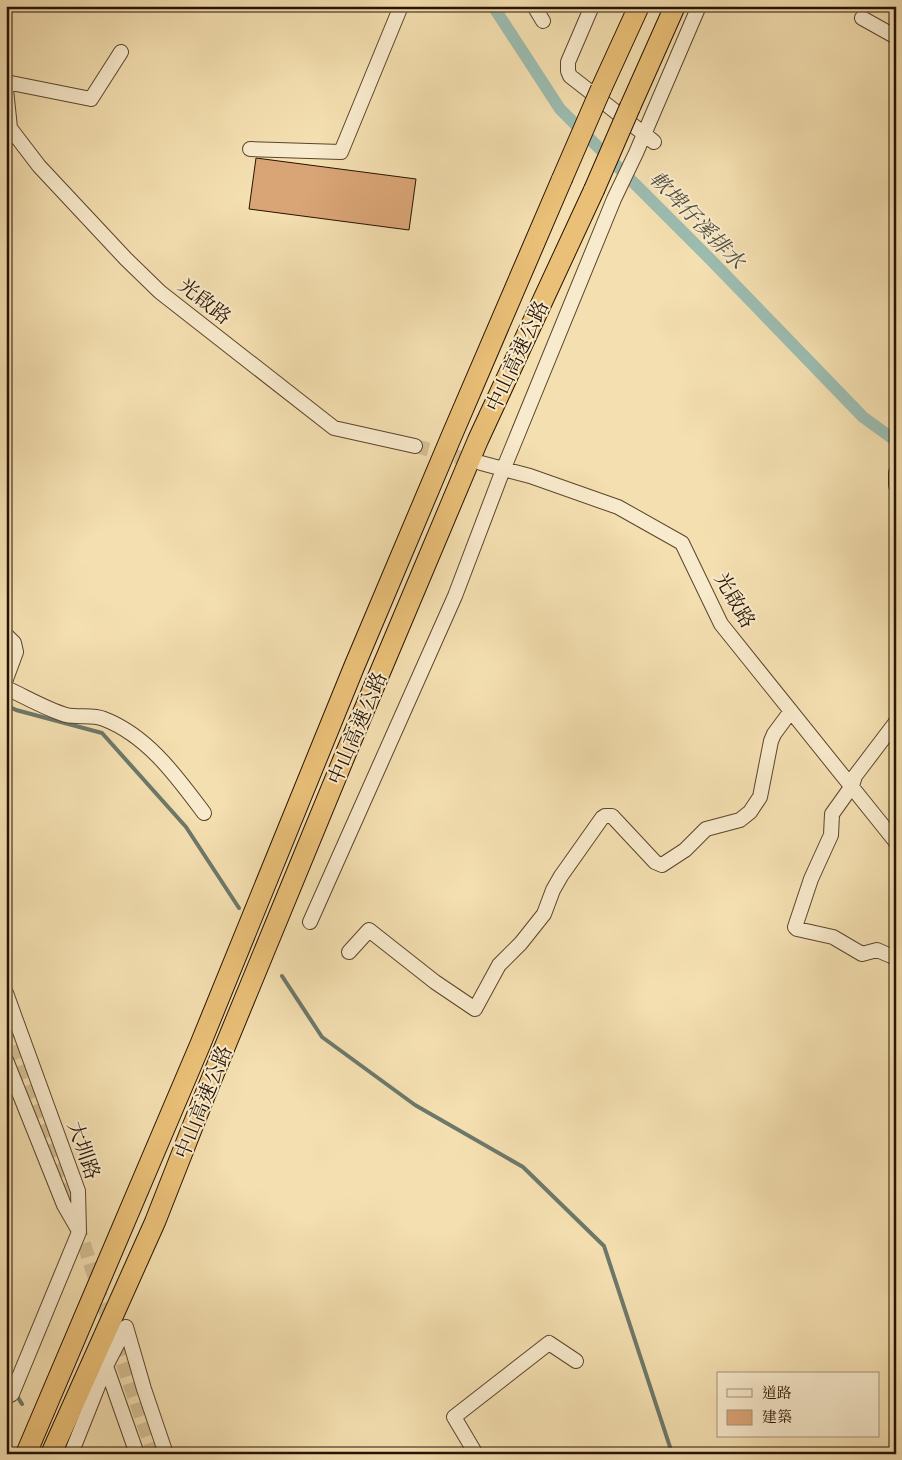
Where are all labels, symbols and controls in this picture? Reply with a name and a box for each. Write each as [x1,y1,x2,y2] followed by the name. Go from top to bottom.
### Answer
[644,166,752,276] water label: 軟埤仔溪排水
[174,273,236,329] street label: 光啟路
[481,297,553,415] street label: 中山高速公路
[710,568,760,632] street label: 光啟路
[323,668,391,788] street label: 中山高速公路
[169,1042,237,1162] street label: 中山高速公路
[63,1118,105,1182] street label: 大圳路
[717,1372,880,1438] legend
[762,1384,792,1402] text: 道路
[762,1408,792,1426] text: 建築

